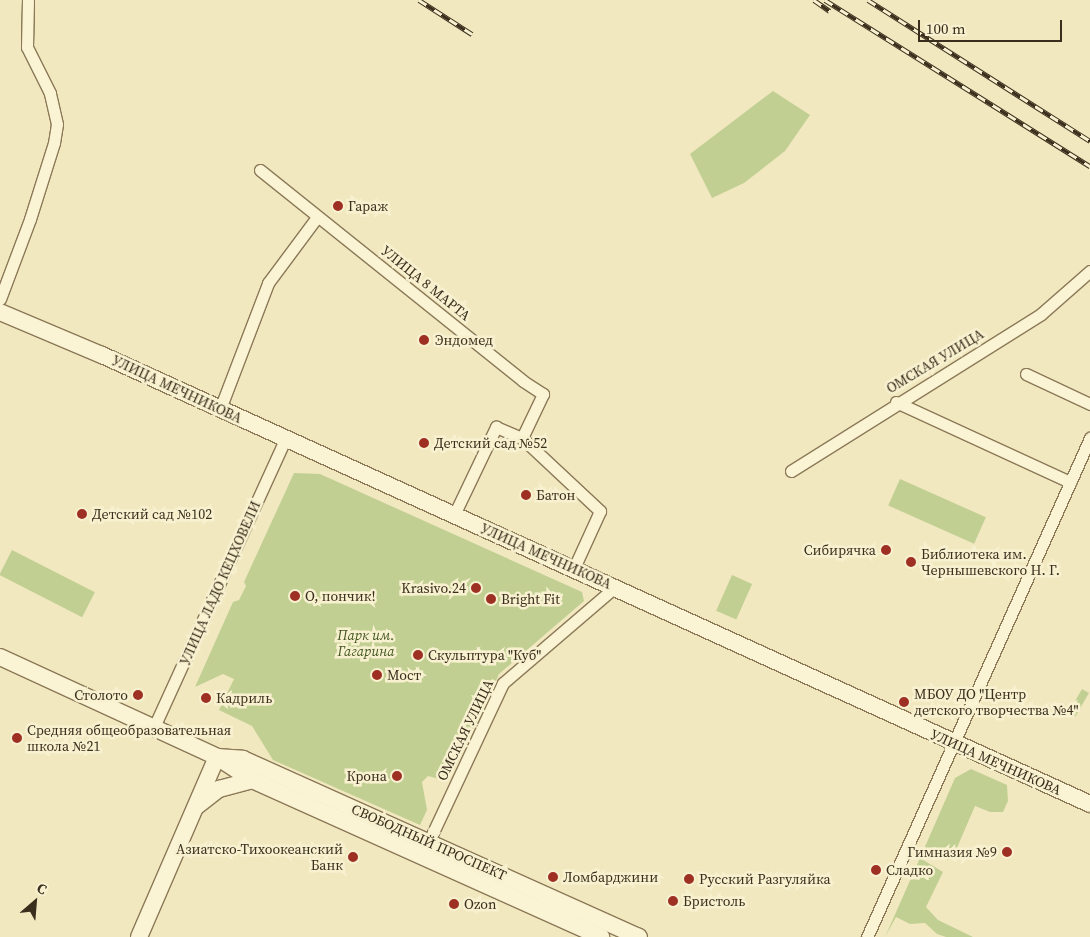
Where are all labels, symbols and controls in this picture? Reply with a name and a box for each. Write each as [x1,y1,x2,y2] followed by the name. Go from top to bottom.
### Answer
[920,10,1064,42] scale bar
[926,18,966,39] text: 100 m
[348,198,388,214] place label: Гараж
[332,200,344,212] marker: Гараж
[378,242,474,324] street label: УЛИЦА 8 МАРТА
[883,325,987,397] street label: ОМСКАЯ УЛИЦА
[435,332,493,348] place label: Эндомед
[417,333,431,347] marker: Эндомед
[109,351,245,427] street label: УЛИЦА МЕЧНИКОВА
[434,435,547,451] place label: Детский сад №52
[418,437,430,449] marker: Детский сад №52
[536,487,575,503] place label: Батон
[520,489,532,501] marker: Батон
[176,498,264,668] street label: УЛИЦА ЛАДО КЕЦХОВЕЛИ
[92,506,212,522] place label: Детский сад №102
[76,508,88,520] marker: Детский сад №102
[478,520,614,592] street label: УЛИЦА МЕЧНИКОВА
[804,542,876,558] place label: Сибирячка
[880,544,892,556] marker: Сибирячка
[921,546,1060,578] place label: Библиотека им. Чернышевского Н. Г.
[905,556,917,568] marker: Библиотека им. Чернышевского Н. Г.
[401,580,466,596] place label: Krasivo.24
[470,582,482,594] marker: Krasivo.24
[305,588,376,604] place label: О, пончик!
[289,590,301,602] marker: О, пончик!
[501,591,560,607] place label: Bright Fit
[485,593,497,605] marker: Bright Fit
[337,627,395,660] park label: Парк им. Гагарина
[428,647,541,663] place label: Скульптура "Куб"
[412,649,424,661] marker: Скульптура "Куб"
[387,667,421,683] place label: Мост
[371,669,383,681] marker: Мост
[433,677,497,783] street label: ОМСКАЯ УЛИЦА
[914,686,1079,719] place label: МБОУ ДО "Центр детского творчества №4"
[74,687,128,703] place label: Столото
[132,689,144,701] marker: Столото
[216,690,272,706] place label: Кадриль
[200,692,212,704] marker: Кадриль
[898,696,910,708] marker: МБОУ ДО "Центр детского творчества №4"
[27,722,231,754] place label: Средняя общеобразовательная школа №21
[928,726,1064,798] street label: УЛИЦА МЕЧНИКОВА
[11,732,23,744] marker: Средняя общеобразовательная школа №21
[346,768,387,784] place label: Крона
[391,770,403,782] marker: Крона
[349,800,509,884] street label: СВОБОДНЫЙ ПРОСПЕКТ
[176,841,343,874] place label: Азиатско-Тихоокеанский Банк
[907,844,997,860] place label: Гимназия №9
[1001,846,1013,858] marker: Гимназия №9
[347,851,359,863] marker: Азиатско-Тихоокеанский Банк
[886,862,933,878] place label: Сладко
[870,864,882,876] marker: Сладко
[563,869,658,885] place label: Ломбарджини
[547,871,559,883] marker: Ломбарджини
[699,871,831,887] place label: Русский Разгуляйка
[683,873,695,885] marker: Русский Разгуляйка
[10,877,60,927] north arrow
[33,878,50,900] text: С
[683,893,745,909] place label: Бристоль
[667,895,679,907] marker: Бристоль
[464,896,496,912] place label: Ozon
[448,898,460,910] marker: Ozon

